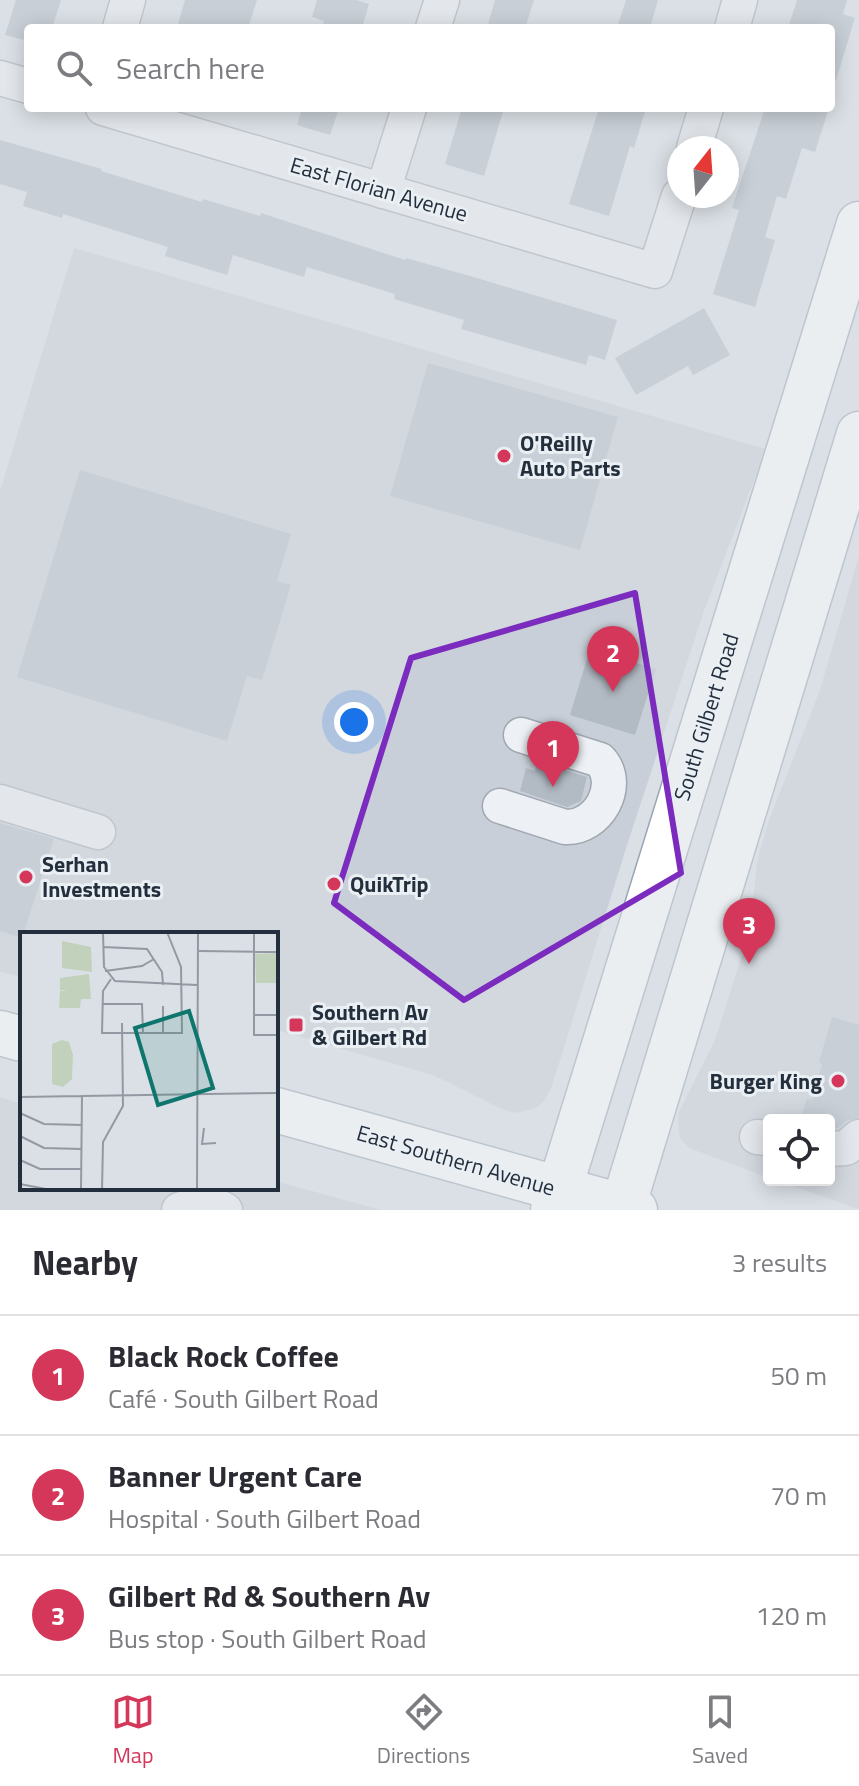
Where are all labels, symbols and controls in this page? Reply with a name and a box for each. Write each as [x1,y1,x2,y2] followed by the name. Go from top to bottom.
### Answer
[24,24,835,112] search box
[116,45,265,91] text: Search here
[52,46,96,90] icon: search
[667,136,739,208] north arrow
[286,147,472,231] street label: East Florian Avenue
[520,426,621,485] place label: O'Reilly Auto Parts
[495,447,513,465] marker: O'Reilly Auto Parts
[587,626,639,692] pin: 2
[664,629,748,805] street label: South Gilbert Road
[334,702,374,742] your location
[527,721,579,787] pin: 1
[42,847,161,906] place label: Serhan Investments
[350,867,429,901] place label: QuikTrip
[17,868,35,886] marker: Serhan Investments
[325,875,343,893] marker: QuikTrip
[723,898,775,964] pin: 3
[20,932,278,1190] inset map
[312,995,428,1054] place label: Southern Av & Gilbert Rd
[287,1016,305,1034] marker: Southern Av & Gilbert Rd
[710,1064,822,1098] place label: Burger King
[829,1072,847,1090] marker: Burger King
[763,1114,835,1186] map controls
[763,1114,835,1186] button: locate
[353,1115,559,1205] street label: East Southern Avenue
[32,1236,138,1288] text: Nearby
[732,1243,827,1282] text: 3 results
[108,1333,339,1379] text: Black Rock Coffee
[51,1356,65,1395] text: 1
[770,1356,827,1395] text: 50 m
[108,1379,379,1418] text: Café · South Gilbert Road
[108,1453,362,1499] text: Banner Urgent Care
[51,1476,65,1515] text: 2
[770,1476,827,1515] text: 70 m
[108,1499,421,1538] text: Hospital · South Gilbert Road
[108,1573,430,1619] text: Gilbert Rd & Southern Av
[51,1596,65,1635] text: 3
[756,1596,827,1635] text: 120 m
[108,1619,426,1658] text: Bus stop · South Gilbert Road
[111,1690,155,1772] tab: Map
[377,1690,470,1772] tab: Directions
[692,1690,748,1772] tab: Saved

